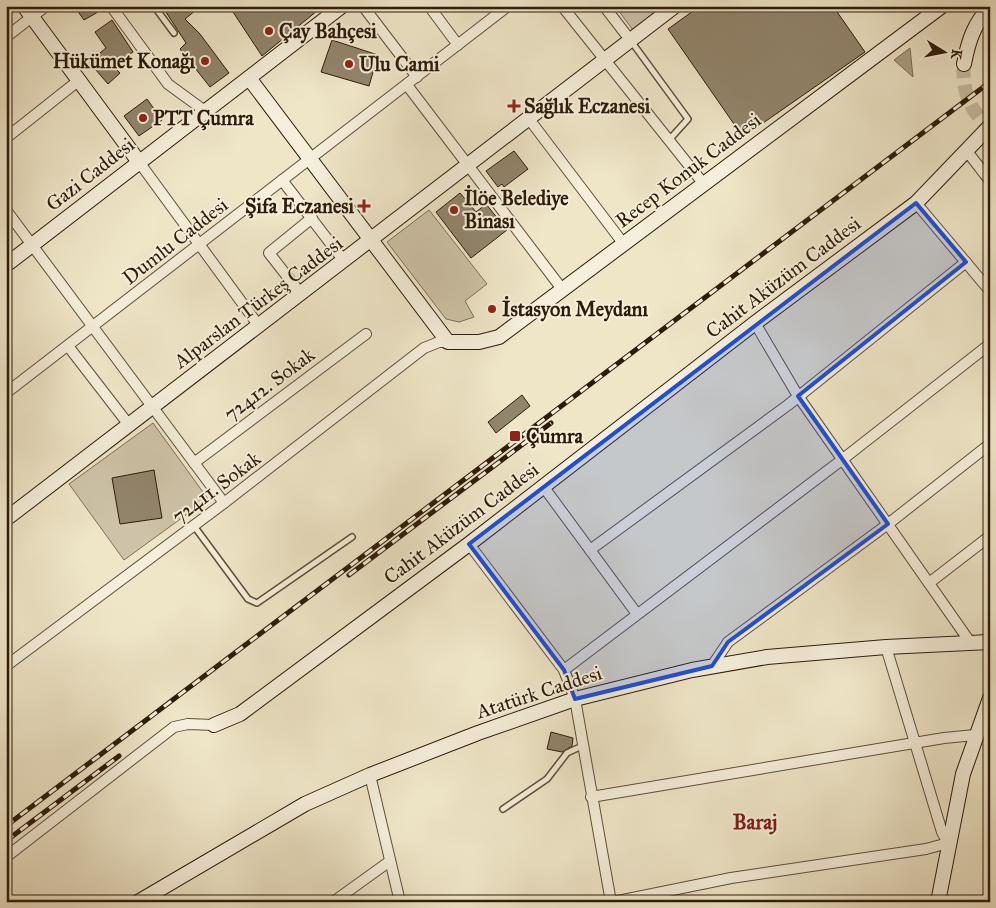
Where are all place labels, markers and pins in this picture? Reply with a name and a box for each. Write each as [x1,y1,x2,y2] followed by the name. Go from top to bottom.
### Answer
[279,19,377,44] place label: Çay Bahçesi
[263,25,275,37] marker: Çay Bahçesi
[53,49,196,74] place label: Hükümet Konağı
[359,52,440,76] place label: Ulu Cami
[199,55,211,67] marker: Hükümet Konağı
[343,58,355,70] marker: Ulu Cami
[524,94,651,119] place label: Sağlık Eczanesi
[508,100,520,112] marker: Sağlık Eczanesi
[153,106,254,131] place label: PTT Çumra
[137,112,149,124] marker: PTT Çumra
[464,184,569,233] place label: İlöe Belediye Binası
[245,194,355,219] place label: Şifa Eczanesi
[358,200,370,212] marker: Şifa Eczanesi
[448,204,460,216] marker: İlöe Belediye Binası
[502,295,648,322] place label: İstasyon Meydanı
[486,303,498,315] marker: İstasyon Meydanı
[526,424,584,449] place label: Çumra
[508,429,522,443] marker: Çumra

